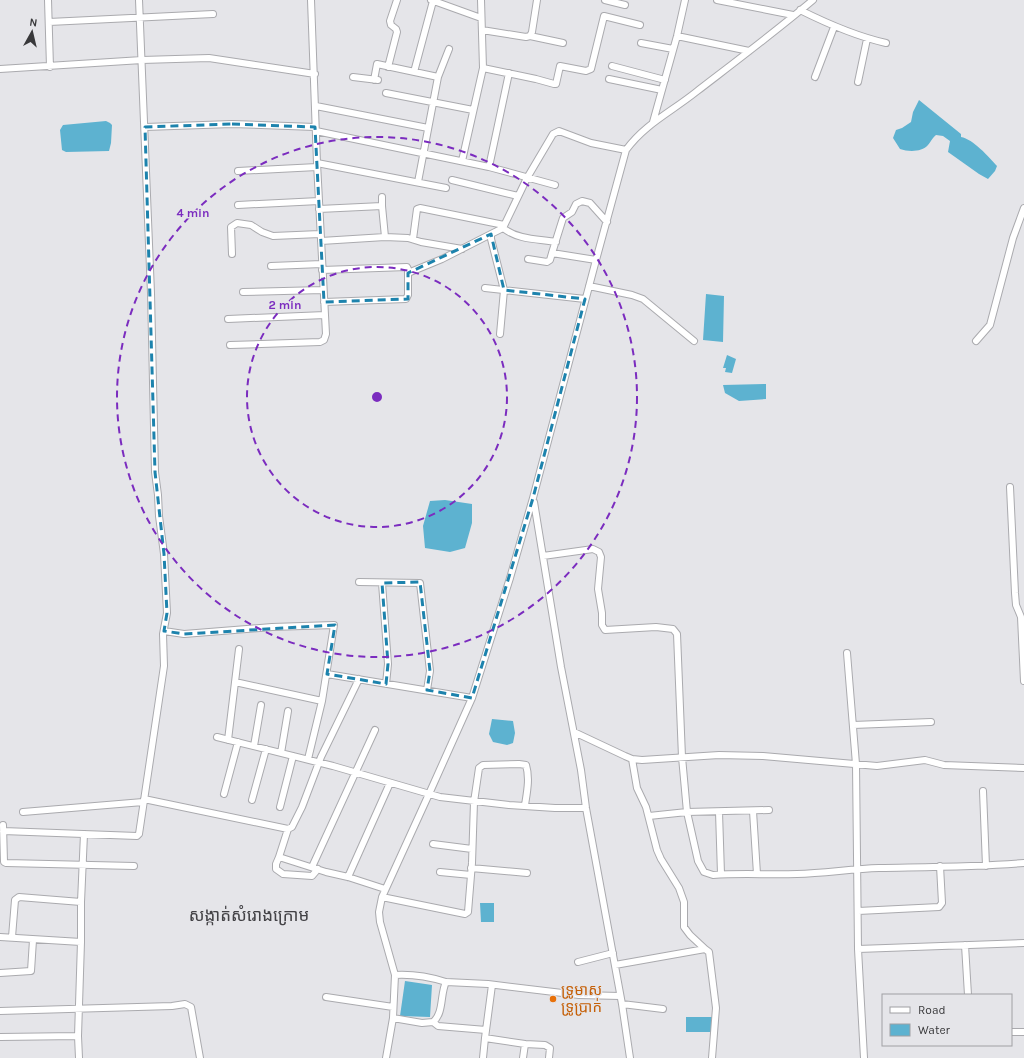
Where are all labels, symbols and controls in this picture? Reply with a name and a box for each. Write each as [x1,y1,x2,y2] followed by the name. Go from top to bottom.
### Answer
[12,12,52,52] north arrow
[29,16,38,30] text: N
[177,206,209,220] text: 4 min
[268,298,302,312] text: 2 min
[370,390,384,404] centre of rings
[189,905,309,926] district label: សង្កាត់សំរោងក្រោម
[561,981,602,1016] place label: ទ្រូមាស ទ្រូប្រាក់
[548,994,558,1004] marker: ទ្រូមាស ទ្រូប្រាក់
[882,994,1012,1046] legend
[918,1003,946,1017] text: Road
[918,1023,951,1037] text: Water

